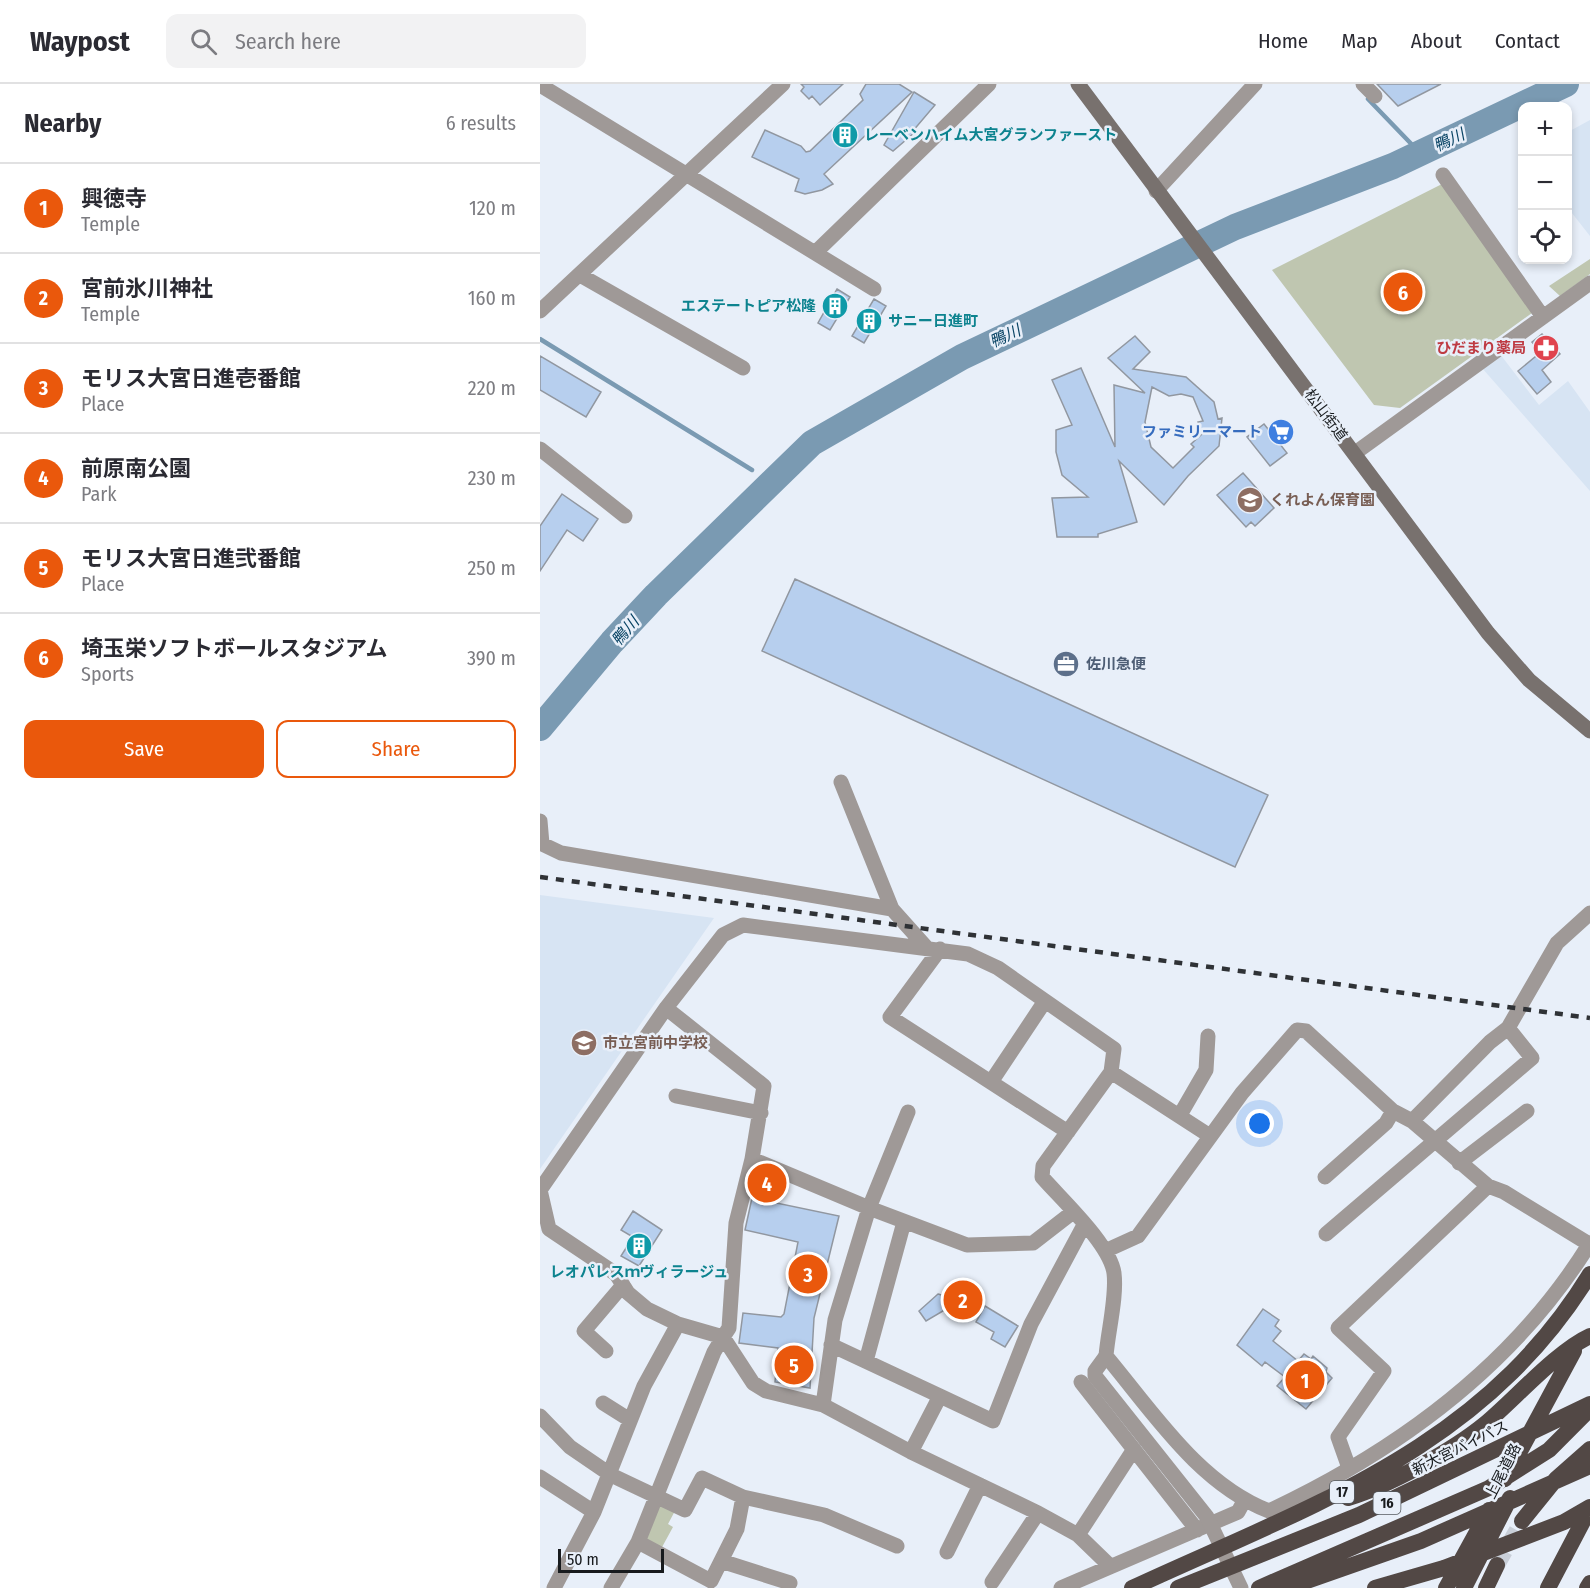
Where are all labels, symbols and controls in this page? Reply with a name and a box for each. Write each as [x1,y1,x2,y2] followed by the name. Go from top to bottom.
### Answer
[166,14,586,68] search box
[30,25,130,58] text: Waypost
[187,25,220,58] icon: search
[235,28,341,55] text: Search here
[1258,28,1308,54] text: Home
[1341,28,1378,54] text: Map
[1411,28,1462,54] text: About
[1495,28,1560,54] text: Contact
[1518,102,1572,264] map controls
[1518,102,1572,156] button: +
[24,108,101,139] text: Nearby
[446,111,516,135] text: 6 results
[830,120,860,150] building icon: レーベンハイム大宮グランファースト
[1430,124,1469,155] water label: 鴨川
[864,126,1117,144] place label: レーベンハイム大宮グランファースト
[1518,156,1572,210] button: −
[81,185,147,212] text: 興徳寺
[39,196,48,220] text: 1
[469,196,516,220] text: 120 m
[1518,210,1572,264] button: locate
[81,212,140,236] text: Temple
[1384,270,1422,314] pin: 6
[81,275,213,302] text: 宮前氷川神社
[39,286,48,310] text: 2
[468,286,516,310] text: 160 m
[820,291,850,321] building icon: エステートピア松隆
[681,297,816,315] place label: エステートピア松隆
[81,302,140,326] text: Temple
[854,306,884,336] building icon: サニー日進町
[888,312,978,330] place label: サニー日進町
[986,320,1025,351] water label: 鴨川
[1531,333,1561,363] pharmacy icon: ひだまり薬局
[1436,339,1526,357] place label: ひだまり薬局
[81,365,301,392] text: モリス大宮日進壱番館
[39,376,48,400] text: 3
[468,376,516,400] text: 220 m
[1301,386,1351,444] street label: 松山街道
[81,392,124,416] text: Place
[1266,417,1296,447] supermarket icon: ファミリーマート
[1142,423,1262,441] place label: ファミリーマート
[81,455,191,482] text: 前原南公園
[38,466,49,490] text: 4
[468,466,516,490] text: 230 m
[81,482,117,506] text: Park
[1235,485,1265,515] school or university icon: くれよん保育園
[1270,491,1375,509] place label: くれよん保育園
[81,545,301,572] text: モリス大宮日進弐番館
[39,556,48,580] text: 5
[468,556,516,580] text: 250 m
[81,572,124,596] text: Place
[607,611,644,649] water label: 鴨川
[81,635,387,662] text: 埼玉栄ソフトボールスタジアム
[38,646,49,670] text: 6
[467,646,516,670] text: 390 m
[1051,649,1081,679] office icon: 佐川急便
[1086,655,1146,673] place label: 佐川急便
[81,662,134,686] text: Sports
[24,720,264,778] button: Save
[276,720,516,778] button: Share
[569,1028,599,1058] school or university icon: 市立宮前中学校
[603,1034,708,1052] place label: 市立宮前中学校
[1245,1109,1274,1138] your location
[748,1160,786,1206] pin: 4
[624,1231,654,1261] building icon: レオパレスｍヴィラージュ
[788,1252,828,1296] pin: 3
[550,1263,728,1281] place label: レオパレスｍヴィラージュ
[944,1278,982,1322] pin: 2
[774,1342,814,1388] pin: 5
[1286,1358,1324,1402] pin: 1
[1409,1417,1511,1479] street label: 新大宮バイパス
[1481,1440,1525,1502] street label: 上尾道路
[1330,1481,1354,1503] road number: 17
[1374,1492,1400,1514] road number: 16
[558,1546,664,1574] scale bar
[567,1550,599,1569] text: 50 m

